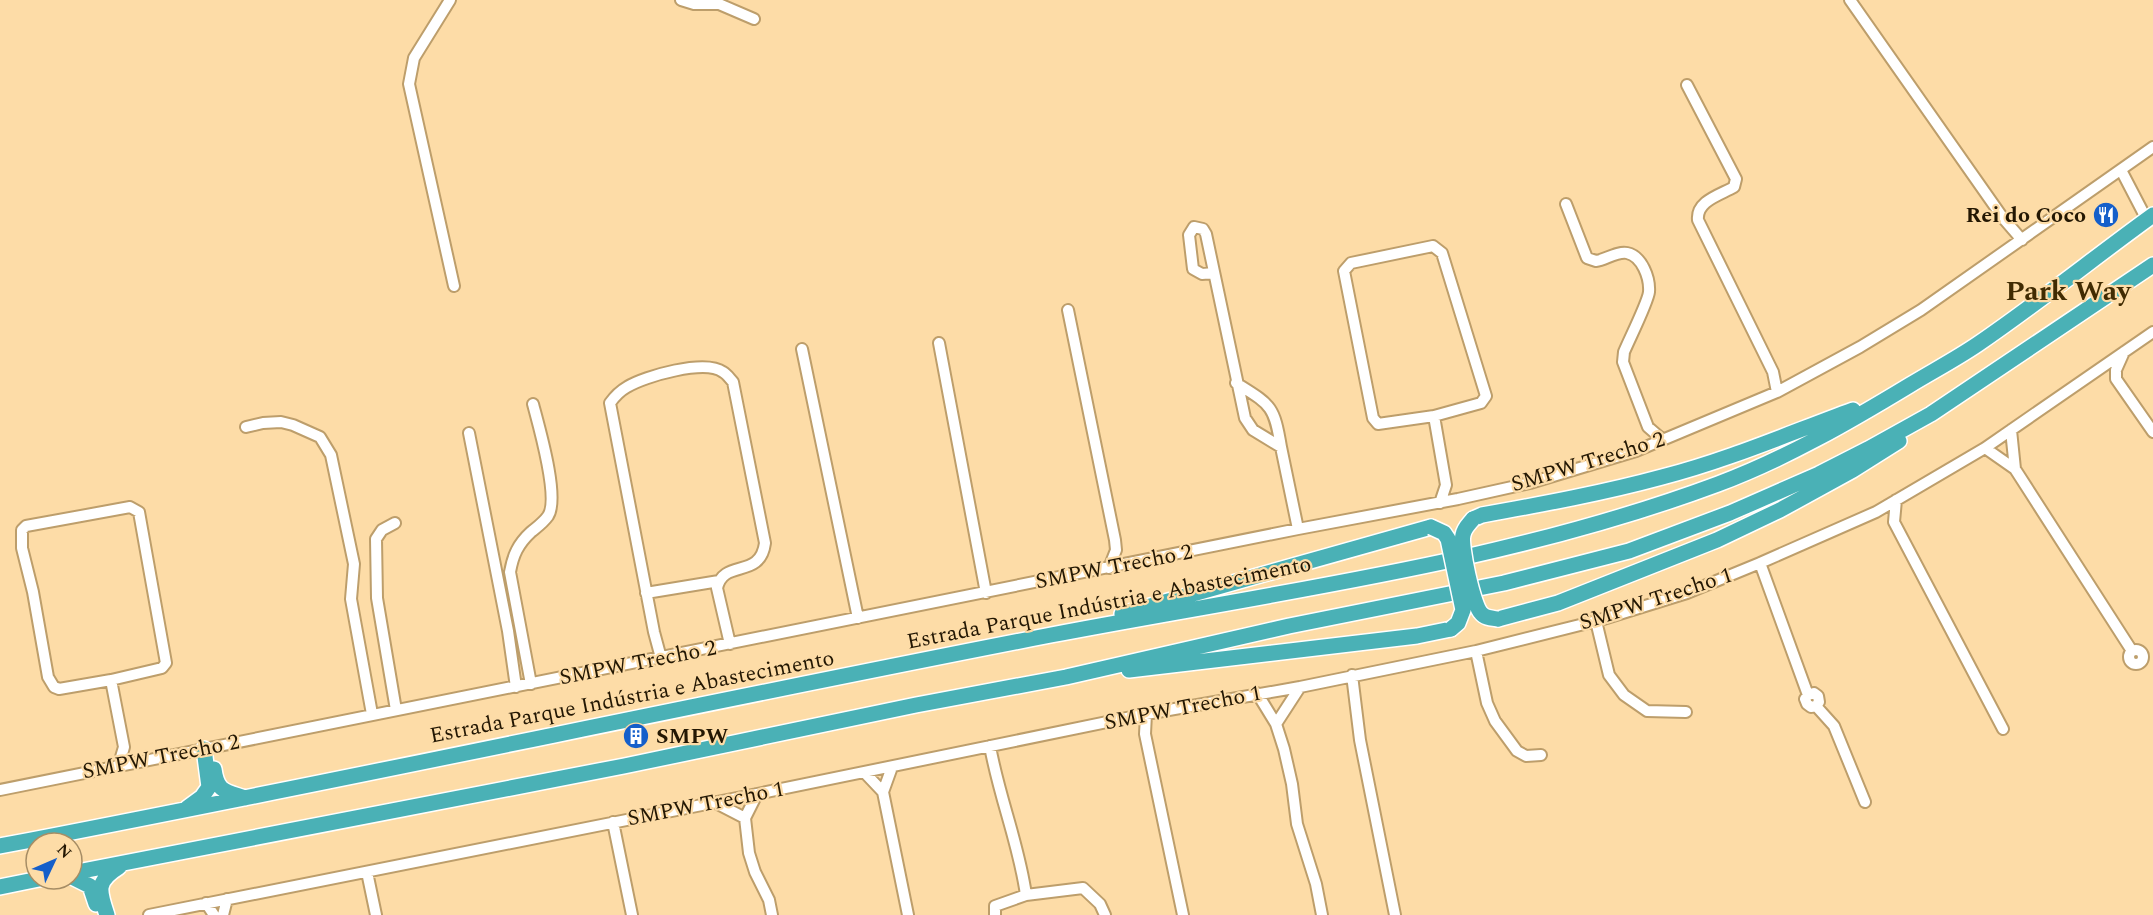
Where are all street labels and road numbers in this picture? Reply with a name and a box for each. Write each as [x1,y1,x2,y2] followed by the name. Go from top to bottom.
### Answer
[1507,423,1669,501] street label: SMPW Trecho 2
[1033,536,1195,598] street label: SMPW Trecho 2
[904,548,1314,658] street label: Estrada Parque Indústria e Abastecimento
[1575,559,1737,639] street label: SMPW Trecho 1
[557,632,719,694] street label: SMPW Trecho 2
[427,642,837,752] street label: Estrada Parque Indústria e Abastecimento
[1102,677,1264,739] street label: SMPW Trecho 1
[80,726,242,788] street label: SMPW Trecho 2
[625,773,787,835] street label: SMPW Trecho 1

